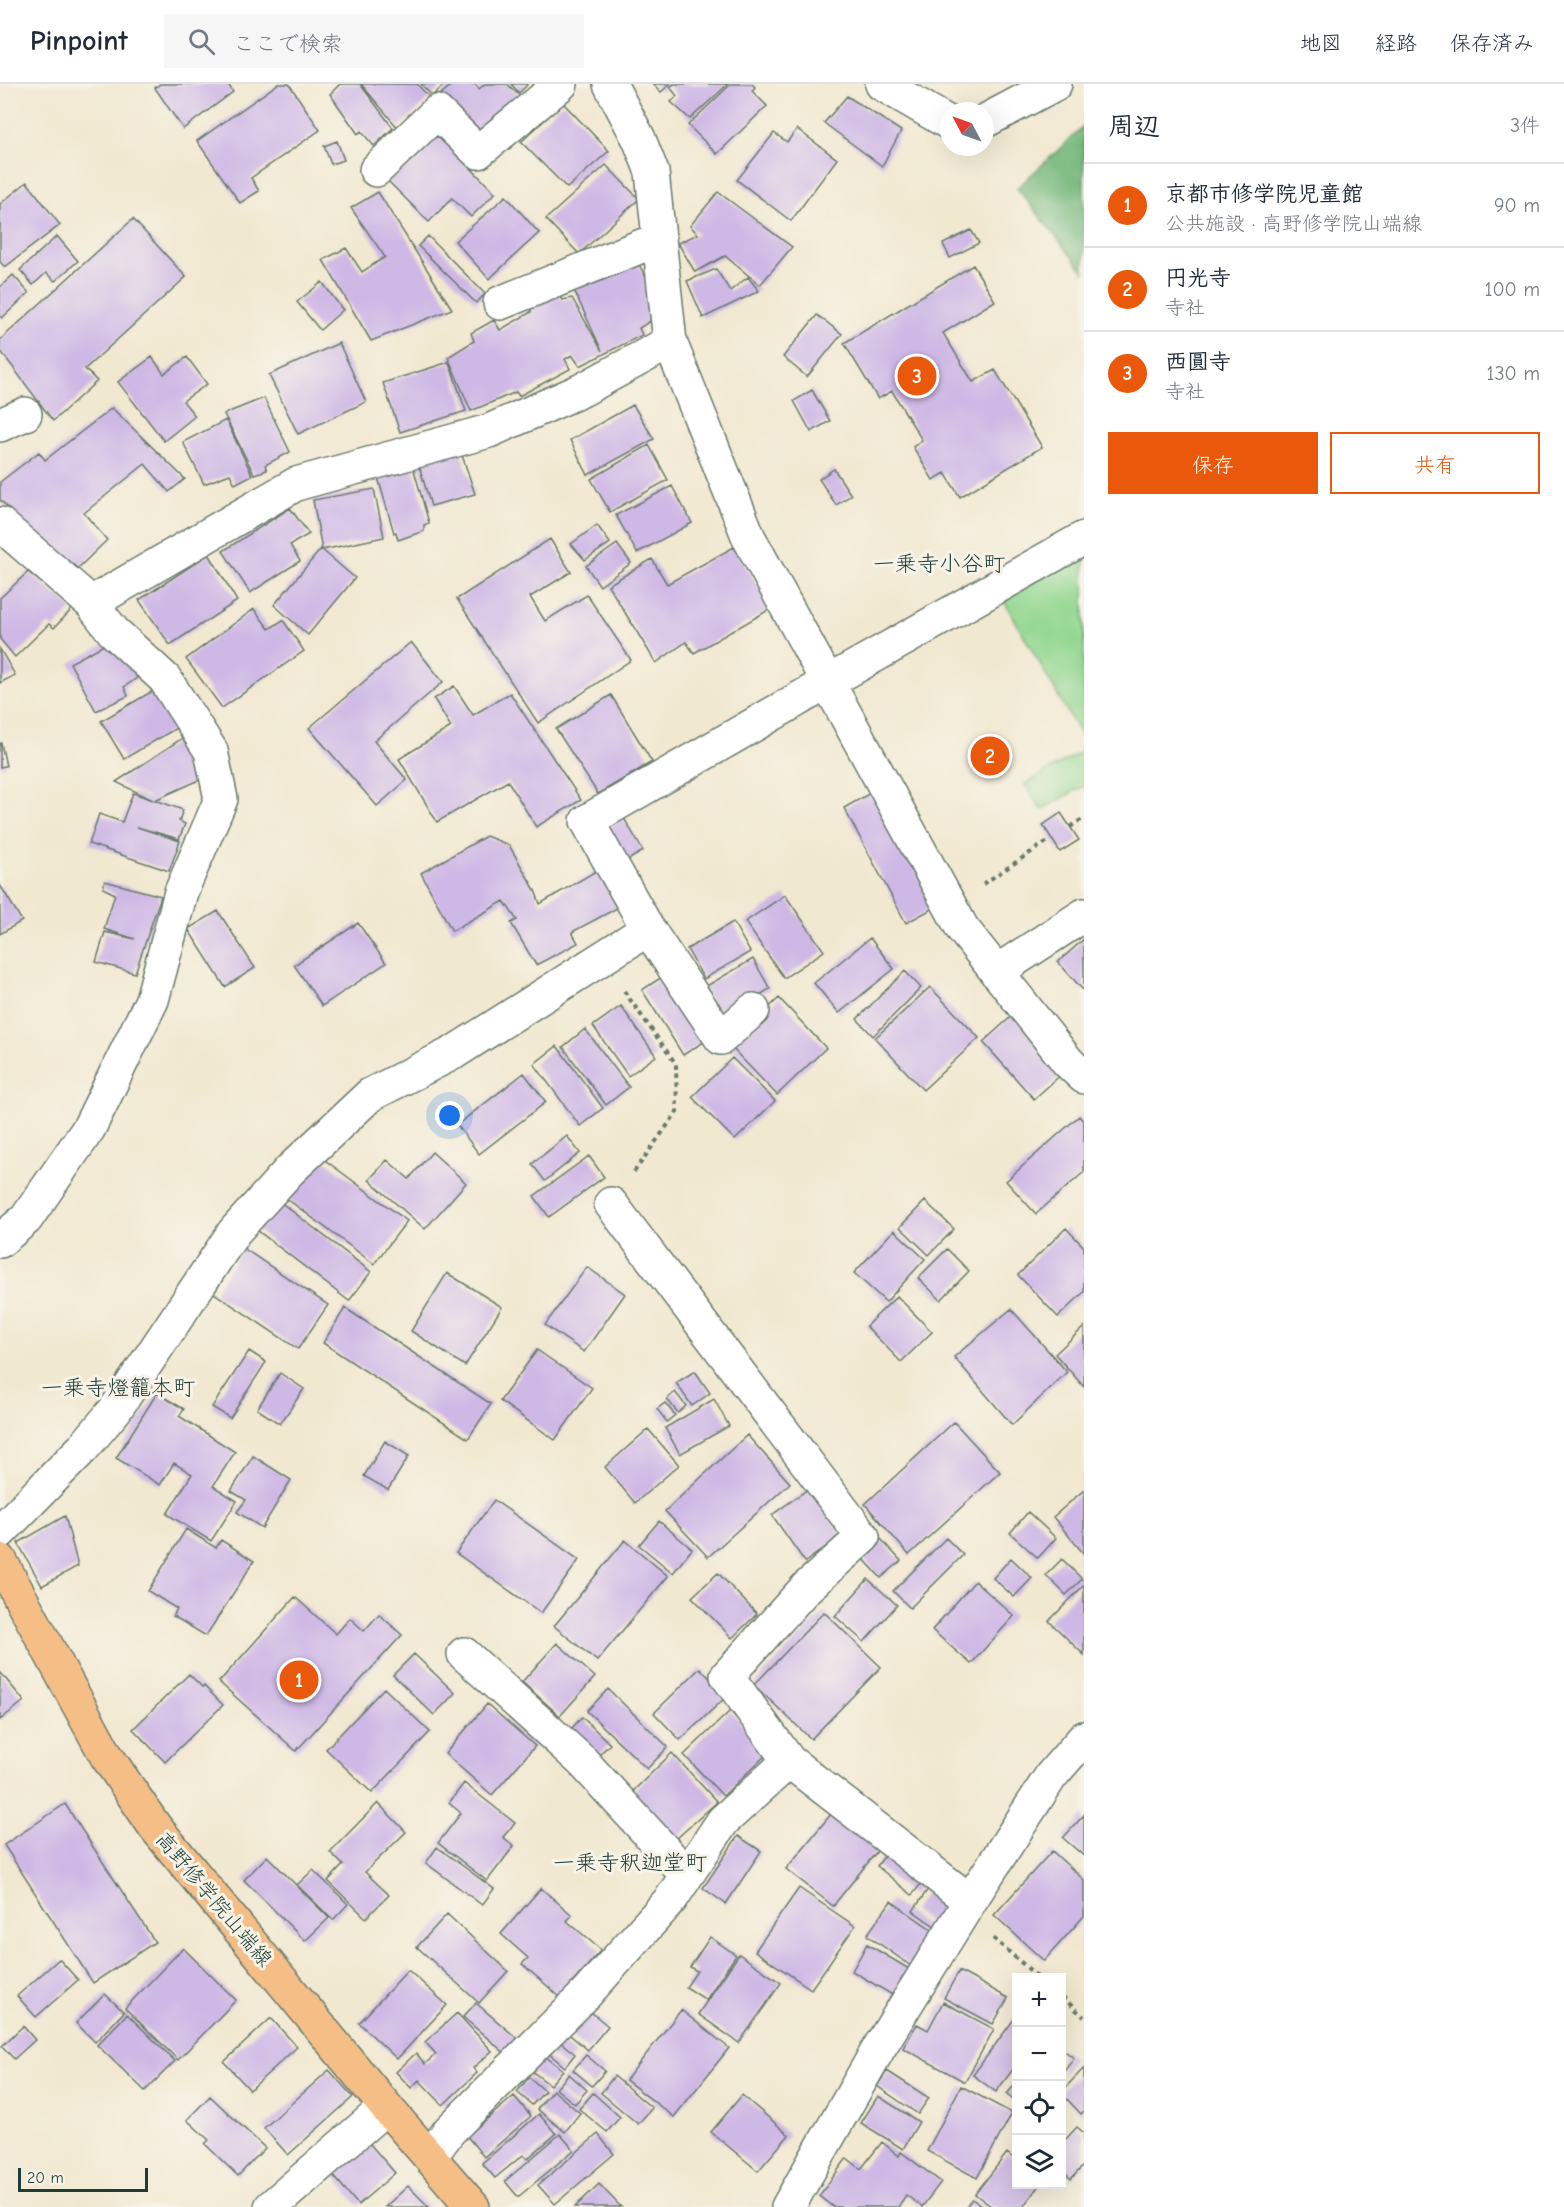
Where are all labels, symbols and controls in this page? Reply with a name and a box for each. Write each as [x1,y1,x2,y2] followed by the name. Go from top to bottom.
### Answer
[164,14,584,68] search box
[30,25,128,57] text: Pinpoint
[185,25,218,58] icon: search
[233,31,343,57] text: ここで検索
[1300,31,1342,55] text: 地図
[1375,31,1417,55] text: 経路
[1450,31,1534,55] text: 保存済み
[940,102,994,156] north arrow
[1108,112,1160,142] text: 周辺
[1510,114,1540,137] text: 3件
[1165,181,1363,207] text: 京都市修学院児童館
[1124,194,1131,217] text: 1
[1494,194,1540,217] text: 90 m
[1165,212,1422,235] text: 公共施設 · 高野修学院山端線
[1165,265,1231,291] text: 円光寺
[1123,278,1132,301] text: 2
[1485,278,1540,301] text: 100 m
[1165,296,1205,319] text: 寺社
[1165,349,1231,375] text: 西圓寺
[898,354,936,398] pin: 3
[1123,362,1132,385] text: 3
[1487,362,1540,385] text: 130 m
[1165,380,1205,403] text: 寺社
[1108,432,1318,494] button: 保存
[1330,432,1540,494] button: 共有
[873,551,1005,577] district label: 一乗寺小谷町
[970,734,1010,778] pin: 2
[435,1101,464,1130] your location
[41,1375,195,1401] district label: 一乗寺燈籠本町
[280,1658,318,1702] pin: 1
[151,1827,277,1971] street label: 高野修学院山端線
[553,1850,707,1876] district label: 一乗寺釈迦堂町
[1012,1973,1066,2189] map controls
[1012,1973,1066,2027] button: +
[1012,2027,1066,2081] button: −
[1012,2081,1066,2135] button: locate
[1012,2135,1066,2189] button: layers
[18,2165,148,2192] scale bar
[27,2169,64,2187] text: 20 m

